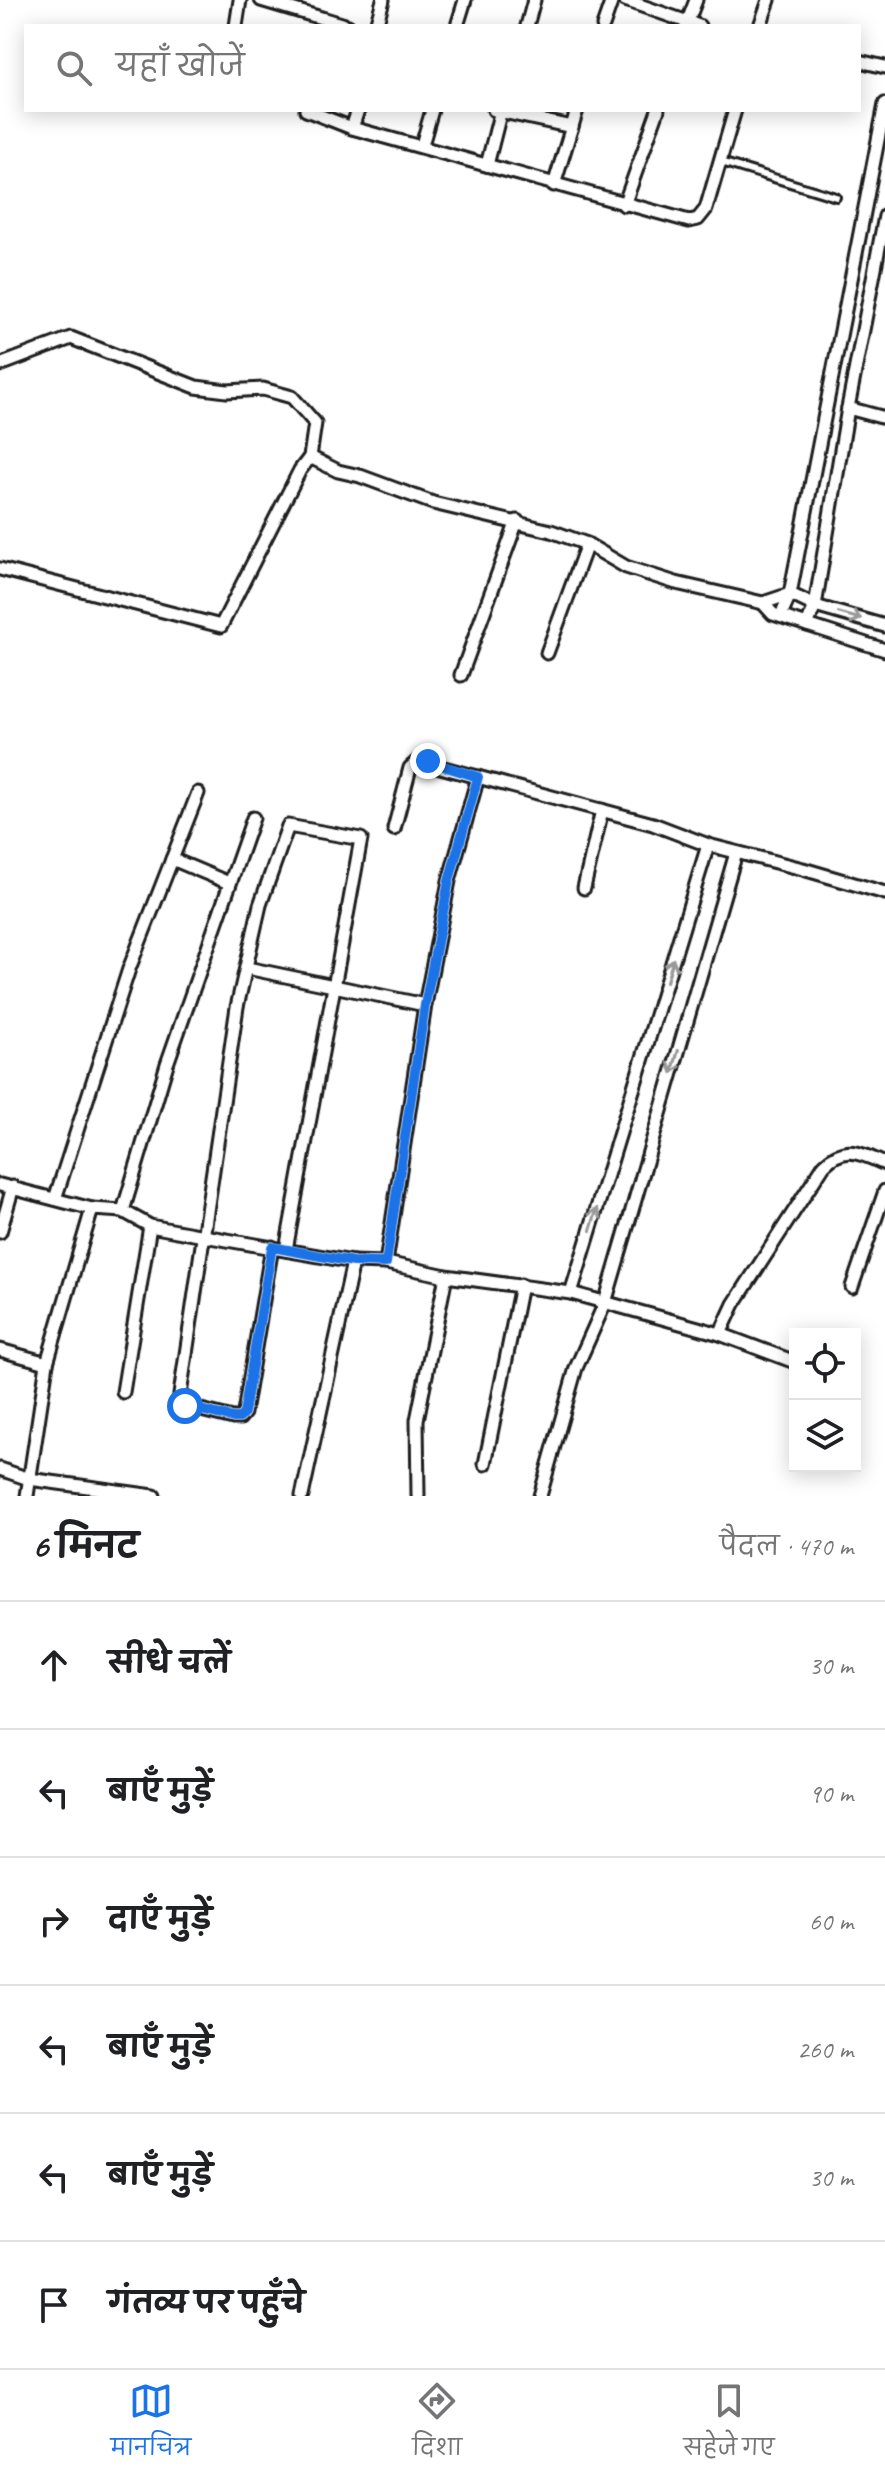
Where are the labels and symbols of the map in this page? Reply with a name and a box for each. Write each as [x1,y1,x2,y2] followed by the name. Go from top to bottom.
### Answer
[836,609,862,624] one-way arrow
[410,743,446,779] route end
[663,958,678,983] one-way arrow
[667,1049,682,1075] one-way arrow
[587,1206,602,1232] one-way arrow
[167,1388,203,1424] route start

